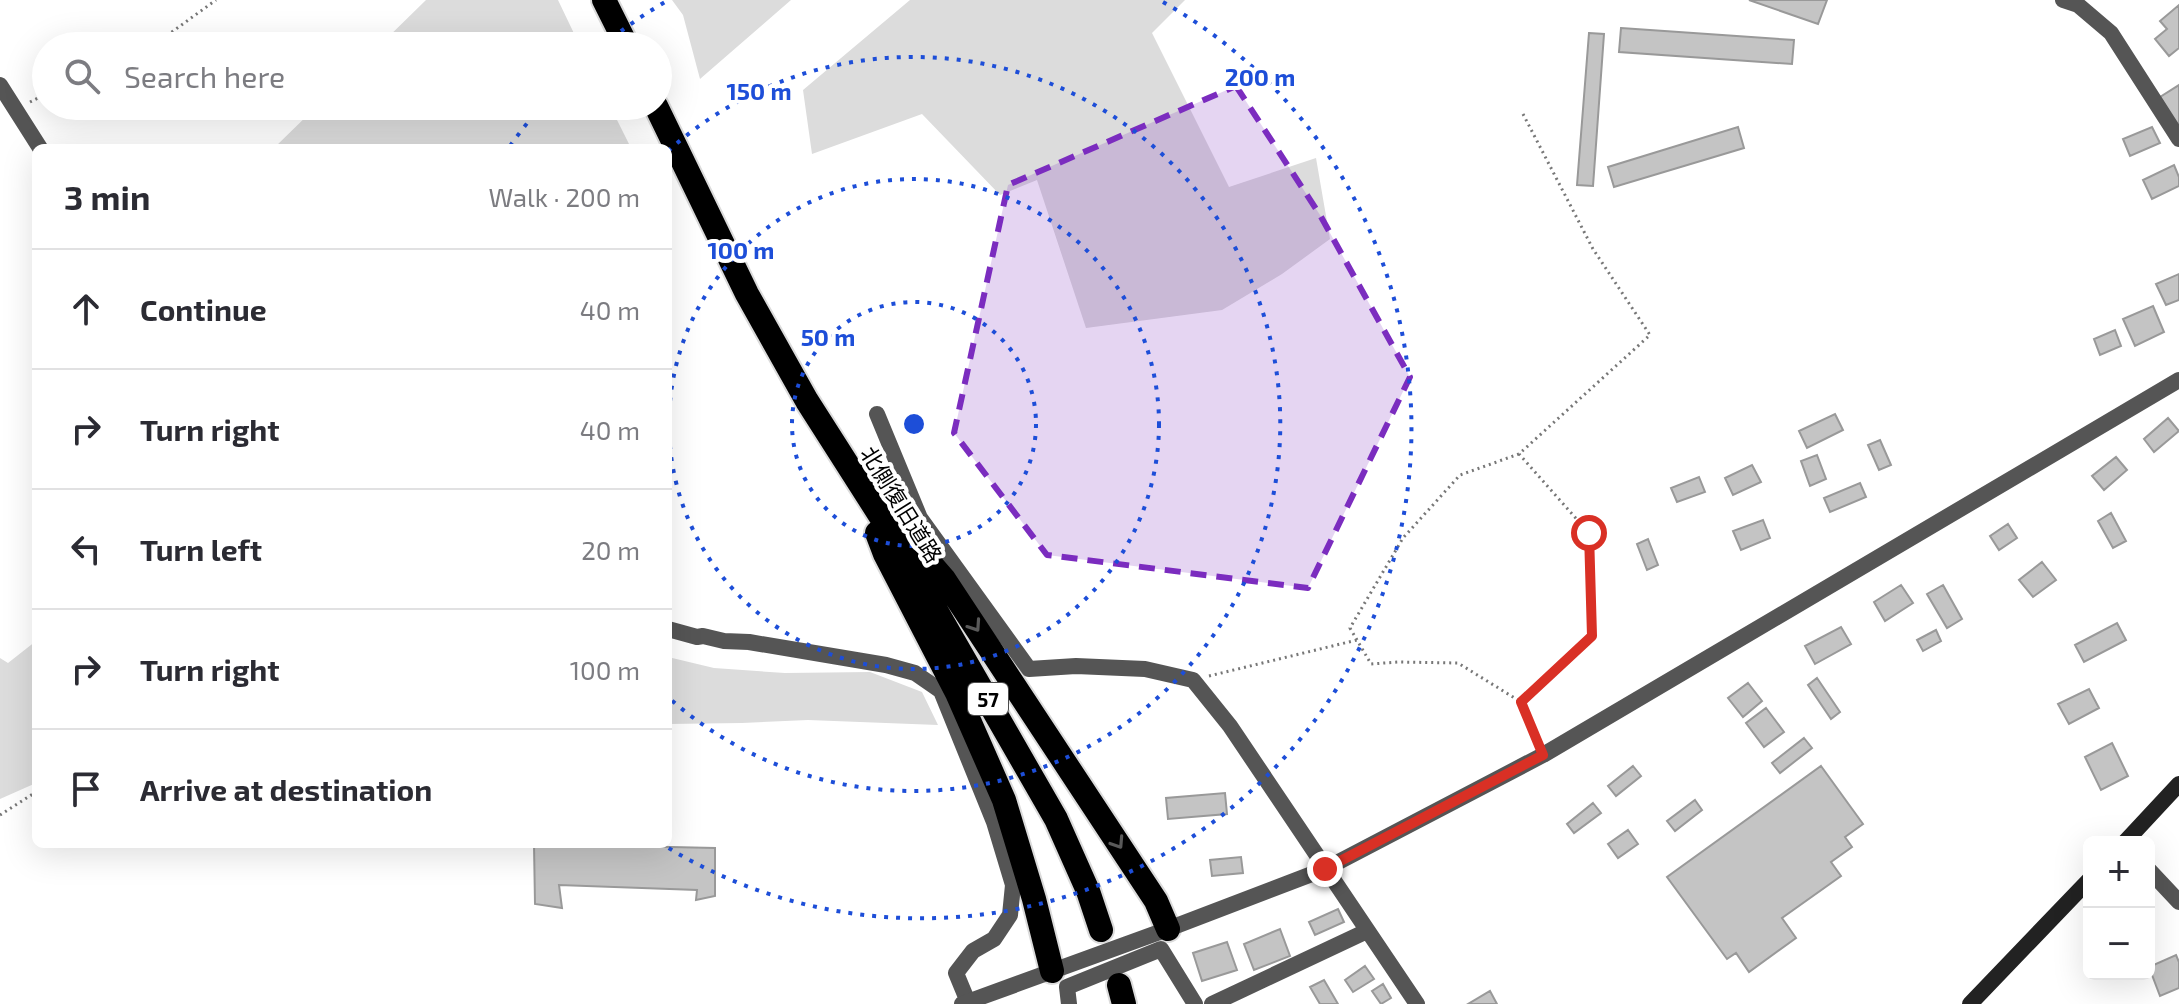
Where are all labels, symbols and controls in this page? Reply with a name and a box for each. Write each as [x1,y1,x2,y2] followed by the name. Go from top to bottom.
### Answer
[32,32,672,120] search box
[60,54,104,98] icon: search
[124,58,285,94] text: Search here
[1225,62,1295,91] text: 200 m
[726,76,792,105] text: 150 m
[64,176,150,217] text: 3 min
[488,181,640,212] text: Walk · 200 m
[708,235,774,264] text: 100 m
[64,287,108,331] icon: ahead
[140,291,267,327] text: Continue
[580,294,640,325] text: 40 m
[801,322,855,351] text: 50 m
[64,407,108,451] icon: right
[900,410,928,438] centre of rings
[140,411,280,447] text: Turn right
[580,414,640,445] text: 40 m
[856,441,948,567] street label: 北側復旧道路
[1571,515,1607,551] route start
[64,527,108,571] icon: left
[140,531,262,567] text: Turn left
[581,534,640,565] text: 20 m
[965,617,980,631] one-way arrow
[64,647,108,691] icon: right
[140,651,280,687] text: Turn right
[570,654,640,685] text: 100 m
[968,683,1008,715] road number: 57
[64,767,108,811] icon: arrive
[140,771,432,807] text: Arrive at destination
[1108,834,1123,848] one-way arrow
[2083,836,2155,980] map controls
[2083,836,2155,908] button: +
[1307,851,1343,887] route end
[2083,908,2155,980] button: −

